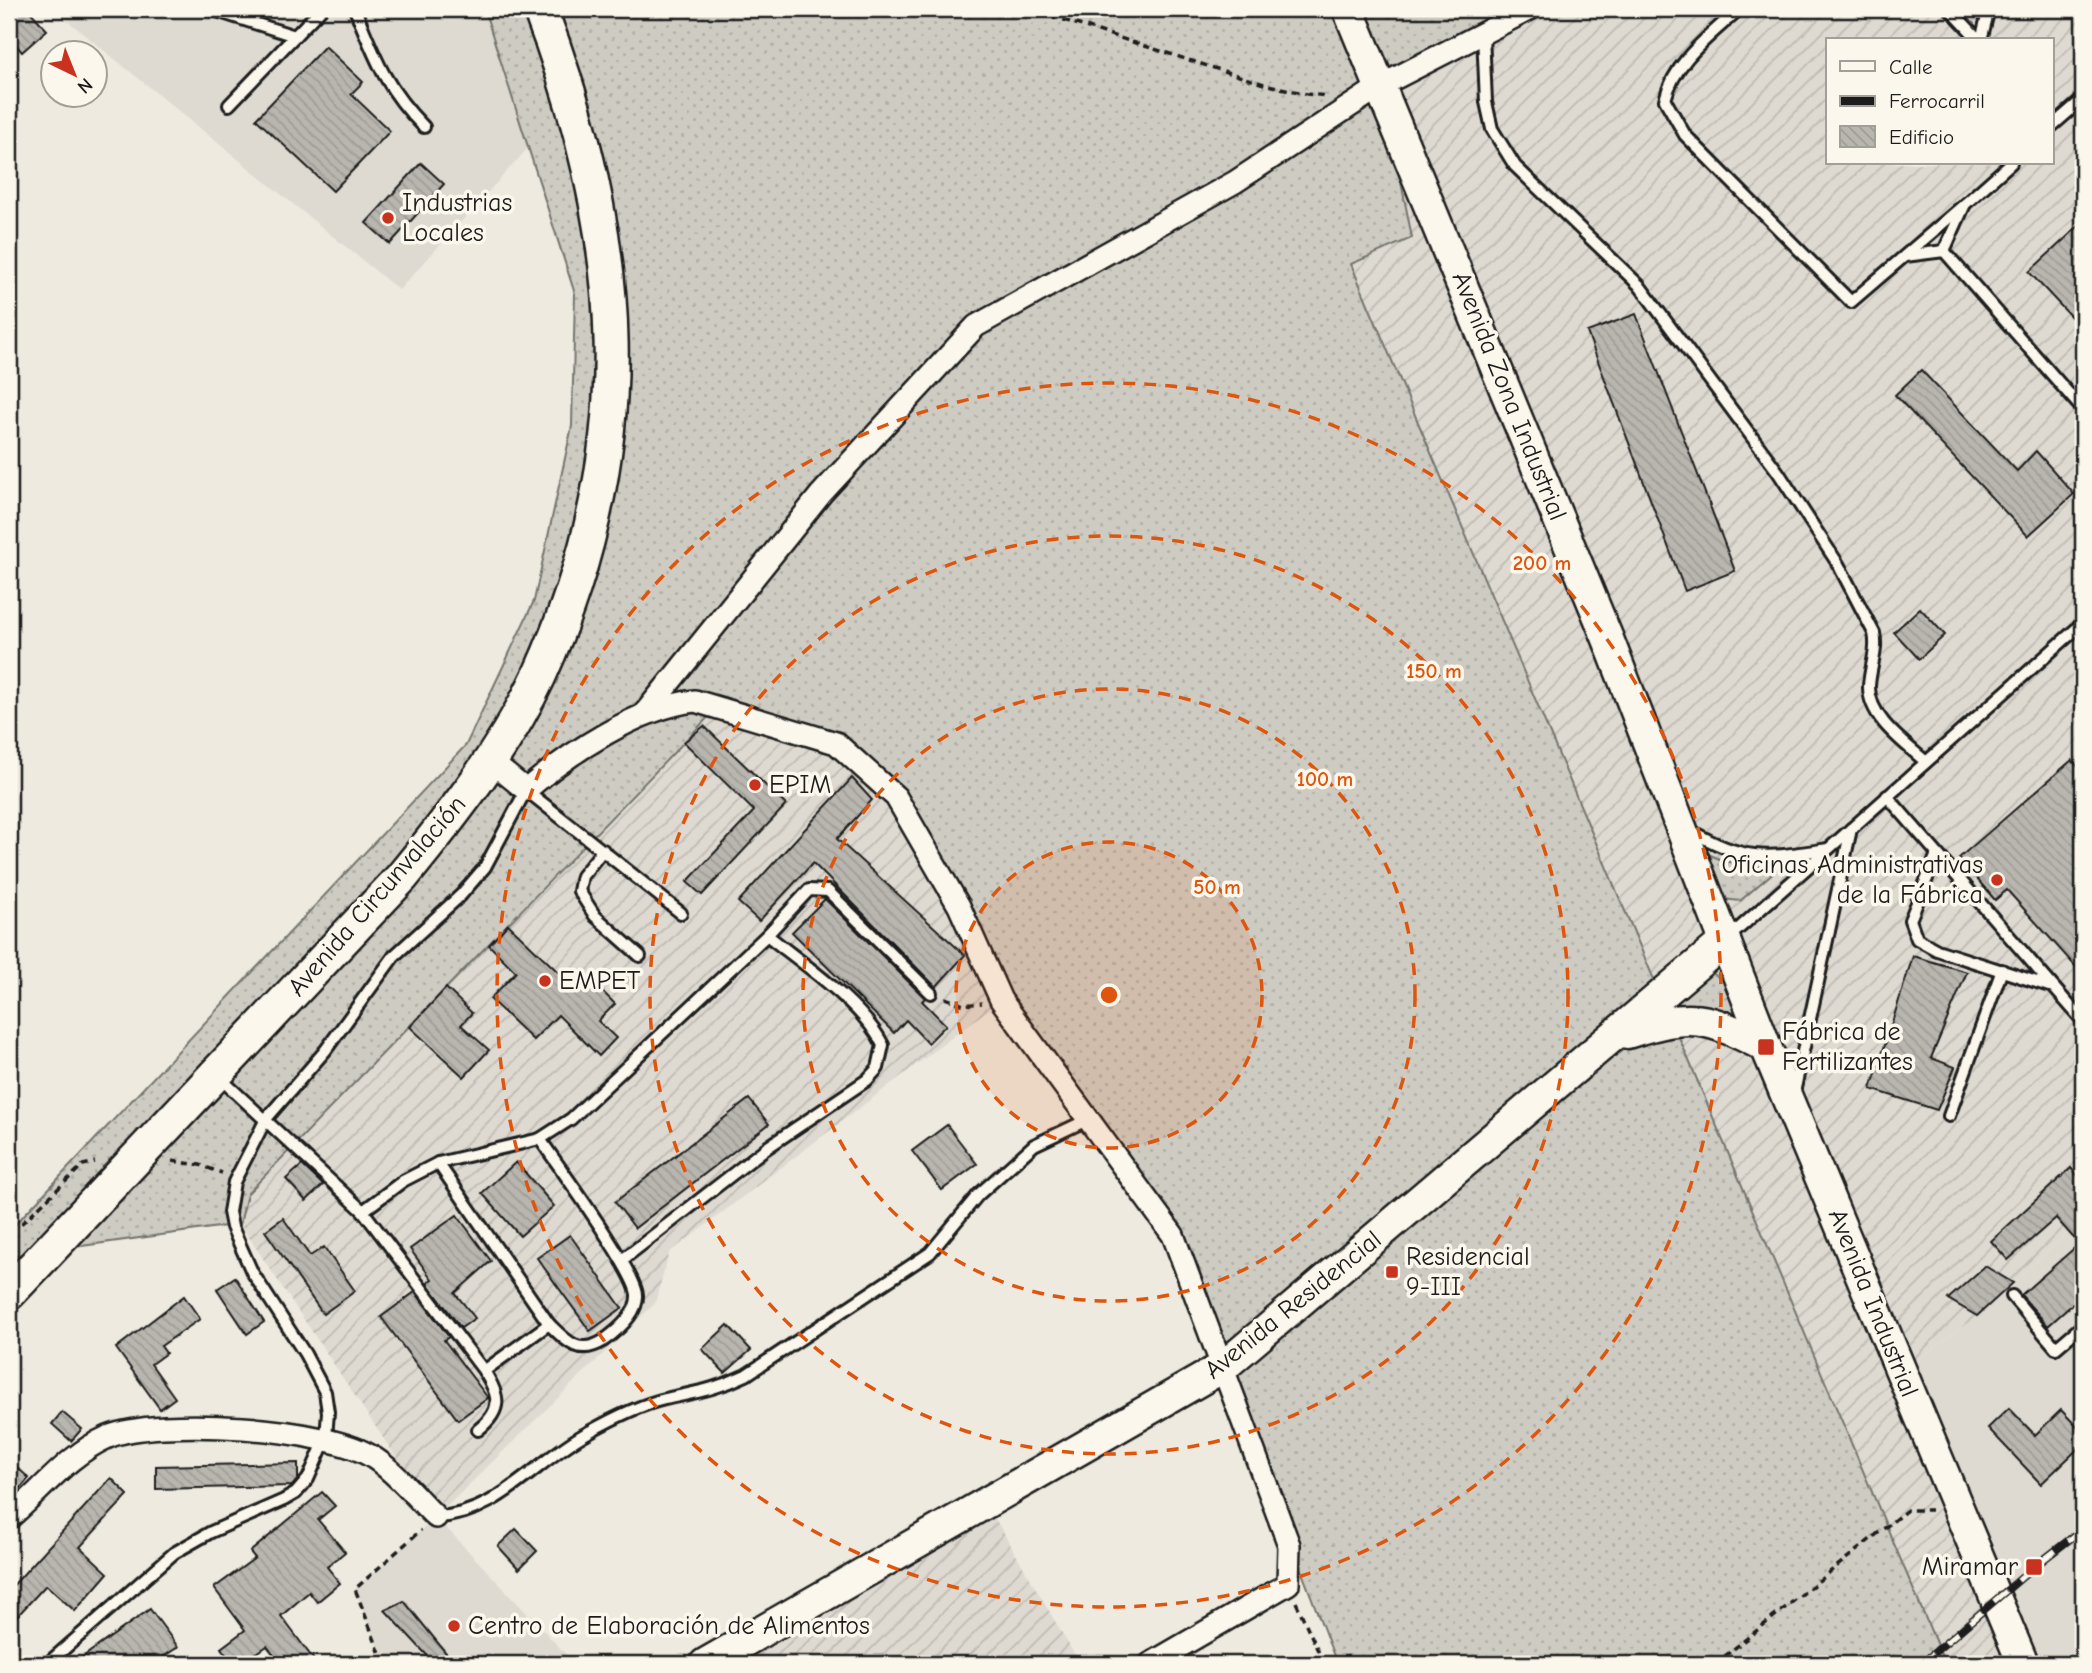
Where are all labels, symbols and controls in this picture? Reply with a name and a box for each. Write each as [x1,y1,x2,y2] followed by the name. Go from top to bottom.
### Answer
[38,38,108,108] north arrow
[1826,38,2054,164] legend
[1889,55,1932,79] text: Calle
[73,73,97,98] text: N
[1889,89,1985,113] text: Ferrocarril
[1889,125,1954,149] text: Edificio
[402,188,512,248] place label: Industrias Locales
[380,210,396,226] marker: Industrias Locales
[1445,267,1573,525] street label: Avenida Zona Industrial
[1513,551,1571,575] text: 200 m
[1406,659,1462,683] text: 150 m
[1297,767,1353,791] text: 100 m
[769,770,831,800] place label: EPIM
[747,777,763,793] marker: EPIM
[282,790,472,1002] street label: Avenida Circunvalación
[1721,850,1983,910] place label: Oficinas Administrativas de la Fábrica
[1989,872,2005,888] marker: Oficinas Administrativas de la Fábrica
[1193,875,1241,899] text: 50 m
[559,966,641,996] place label: EMPET
[537,973,553,989] marker: EMPET
[1097,983,1121,1007] centre of rings
[1782,1017,1913,1077] place label: Fábrica de Fertilizantes
[1756,1037,1776,1057] marker: Fábrica de Fertilizantes
[1822,1205,1924,1401] street label: Avenida Industrial
[1199,1225,1387,1385] street label: Avenida Residencial
[1406,1242,1530,1302] place label: Residencial 9-III
[1384,1264,1400,1280] marker: Residencial 9-III
[1922,1552,2019,1582] place label: Miramar
[2024,1557,2044,1577] marker: Miramar
[468,1611,870,1641] place label: Centro de Elaboración de Alimentos
[446,1618,462,1634] marker: Centro de Elaboración de Alimentos

